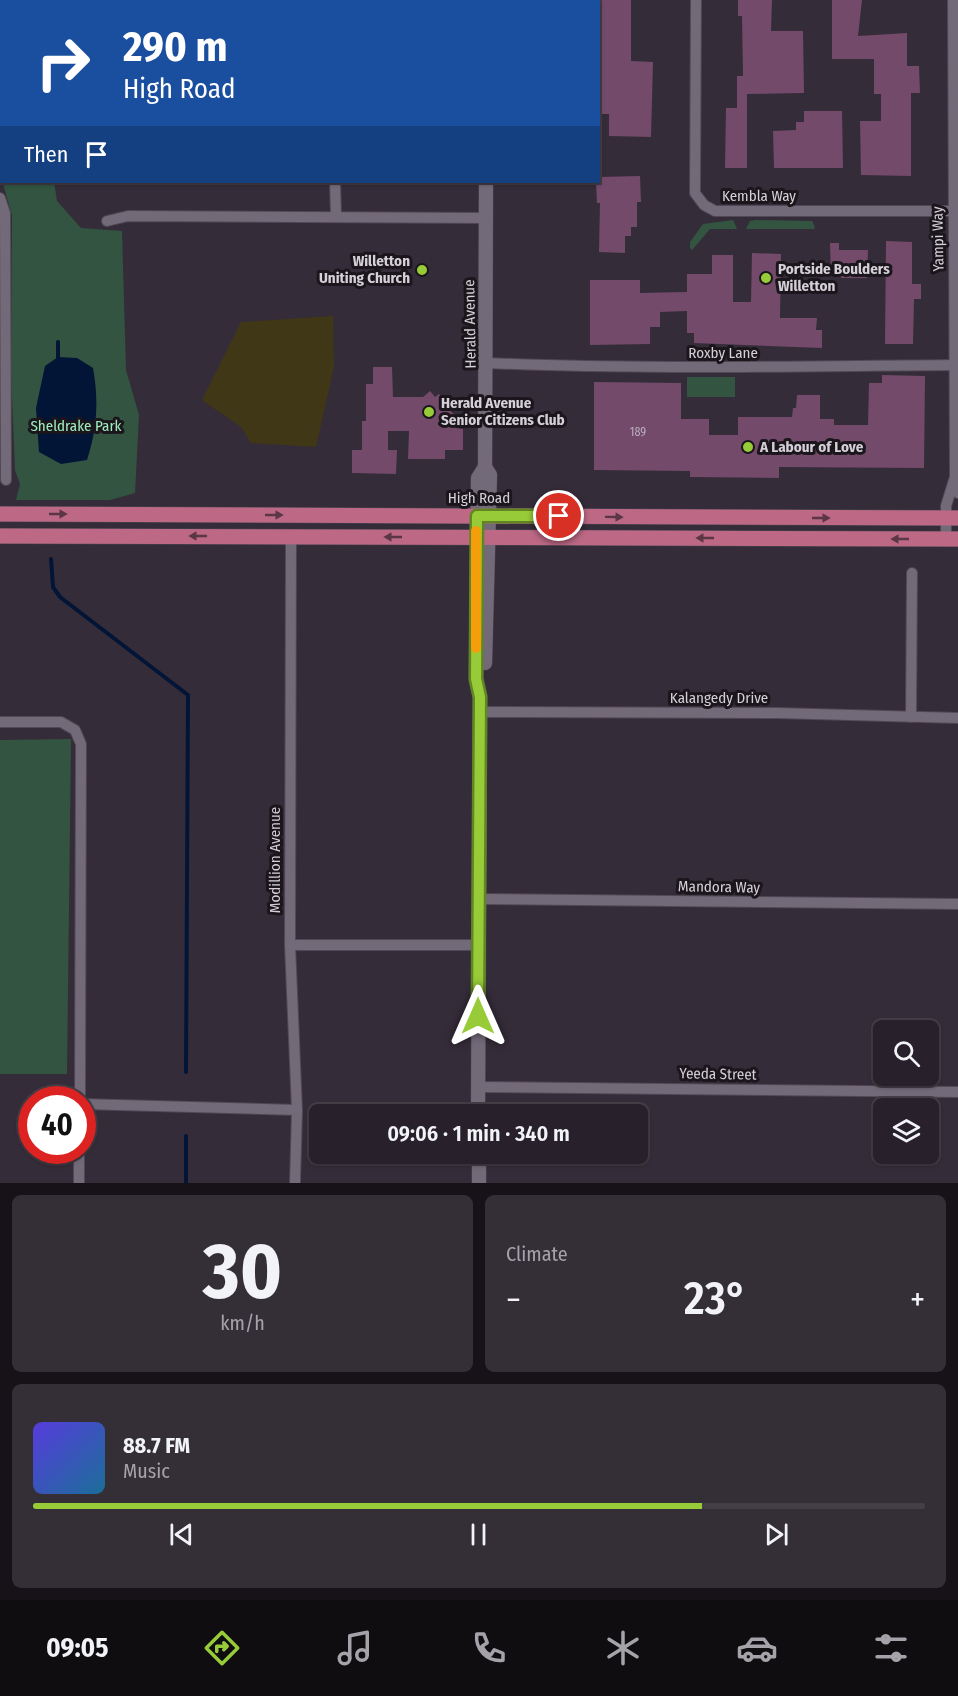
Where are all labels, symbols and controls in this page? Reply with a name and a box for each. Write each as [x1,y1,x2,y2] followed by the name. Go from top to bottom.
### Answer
[123,22,228,72] text: 290 m
[24,24,102,102] icon: right
[123,73,235,105] text: High Road
[80,138,113,171] icon: arrive
[24,141,68,168] text: Then
[722,187,796,205] street label: Kembla Way
[928,206,948,272] street label: Yampi Way
[319,252,410,287] place label: Willetton Uniting Church
[778,260,890,295] place label: Portside Boulders Willetton
[415,263,429,277] marker: Willetton Uniting Church
[759,271,773,285] marker: Portside Boulders Willetton
[460,279,480,369] street label: Herald Avenue
[688,344,758,362] street label: Roxby Lane
[441,394,565,429] place label: Herald Avenue Senior Citizens Club
[422,405,436,419] marker: Herald Avenue Senior Citizens Club
[30,417,122,435] park label: Sheldrake Park
[630,425,646,439] house number: 189
[759,438,864,456] place label: A Labour of Love
[741,440,755,454] marker: A Labour of Love
[448,489,510,507] street label: High Road
[533,490,584,541] pin
[542,499,575,532] icon: arrive
[49,509,68,519] one-way arrow
[265,510,284,520] one-way arrow
[605,512,624,521] one-way arrow
[812,513,831,523] one-way arrow
[188,531,207,541] one-way arrow
[383,532,402,542] one-way arrow
[695,533,714,543] one-way arrow
[890,534,909,544] one-way arrow
[670,689,768,707] street label: Kalangedy Drive
[266,807,284,913] street label: Modillion Avenue
[678,877,761,897] street label: Mandora Way
[446,984,510,1048] position arrow
[873,1020,939,1164] map controls
[873,1020,939,1086] button: search
[679,1064,757,1084] street label: Yeeda Street
[18,1086,96,1164] speed limit sign: 40
[873,1098,939,1164] button: layers
[387,1120,570,1147] text: 09:06 · 1 min · 340 m
[203,1225,282,1319] text: 30
[506,1242,568,1266] text: Climate
[684,1272,747,1326] text: 23°
[506,1280,521,1320] text: −
[910,1280,925,1320] text: +
[220,1311,265,1335] text: km/h
[123,1432,190,1459] text: 88.7 FM
[123,1459,170,1483] text: Music
[165,1518,198,1551] icon: previous
[462,1518,495,1551] icon: pause
[760,1518,793,1551] icon: next
[201,1627,243,1669] icon: directions
[334,1627,376,1669] icon: music
[468,1627,510,1669] icon: phone
[602,1627,644,1669] icon: climate
[736,1627,778,1669] icon: car
[870,1627,912,1669] icon: filters
[46,1632,109,1664] text: 09:05

